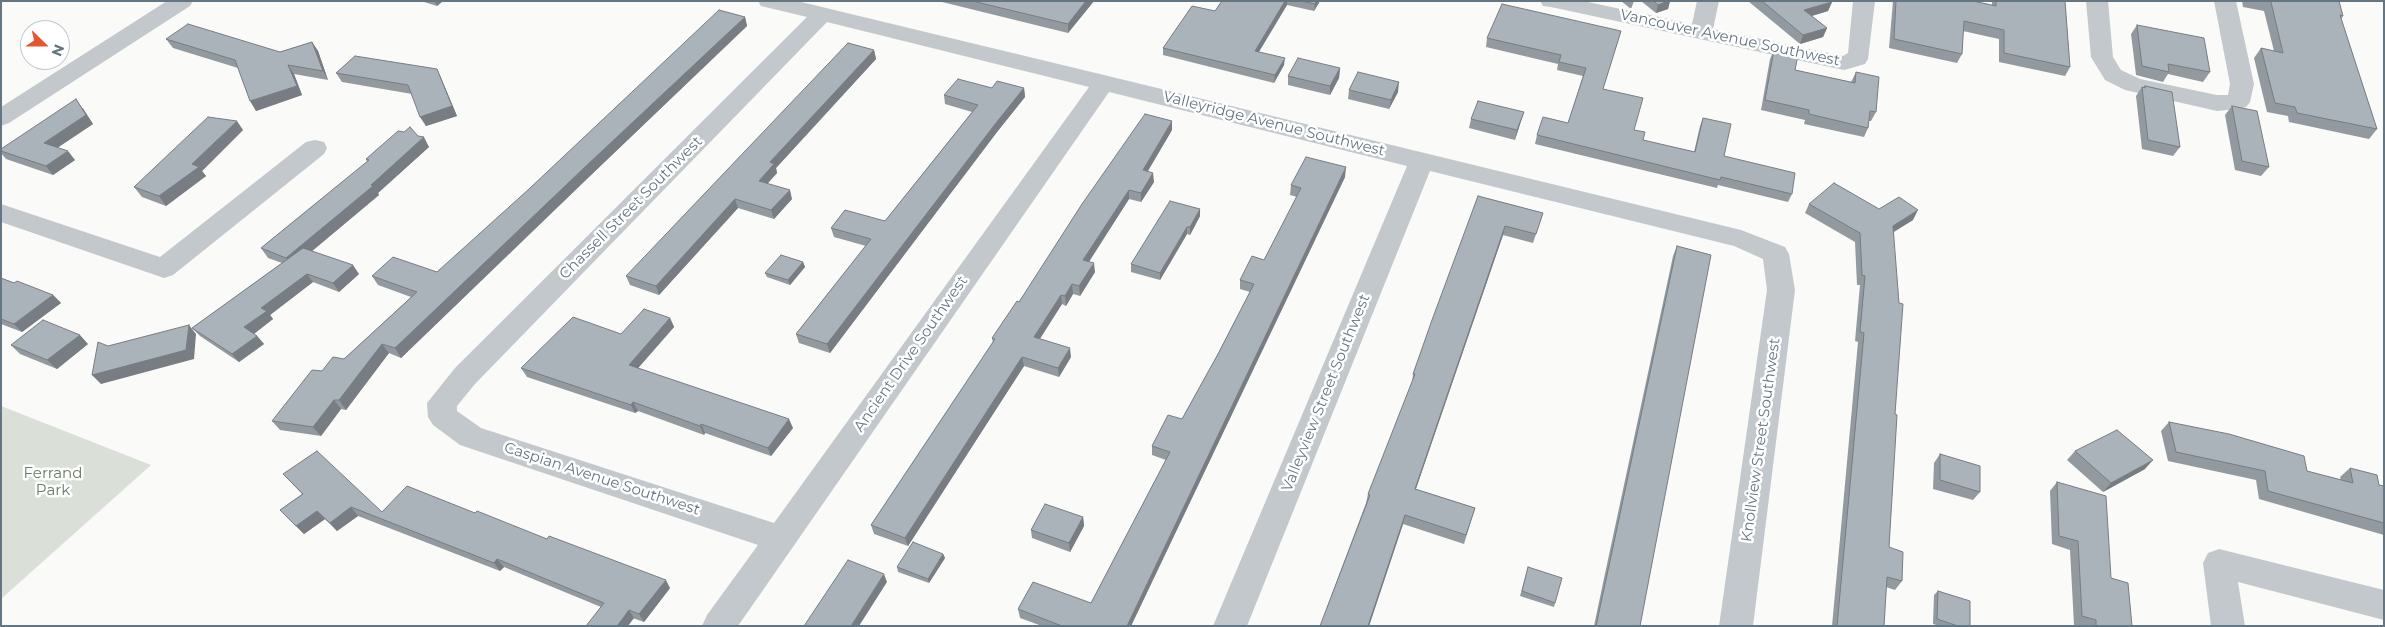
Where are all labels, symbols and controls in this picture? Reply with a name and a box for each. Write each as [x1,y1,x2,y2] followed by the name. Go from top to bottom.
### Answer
[1619,6,1841,70] street label: Vancouver Avenue Southwest
[20,20,70,70] north arrow
[48,42,68,59] text: N
[1161,88,1387,160] street label: Valleyridge Avenue Southwest
[556,133,706,283] street label: Chassell Street Southwest
[850,273,972,435] street label: Ancient Drive Southwest
[1278,292,1374,494] street label: Valleyview Street Southwest
[1738,337,1784,543] street label: Knollview Street Southwest
[502,439,702,519] street label: Caspian Avenue Southwest
[24,465,82,500] park label: Ferrand Park

